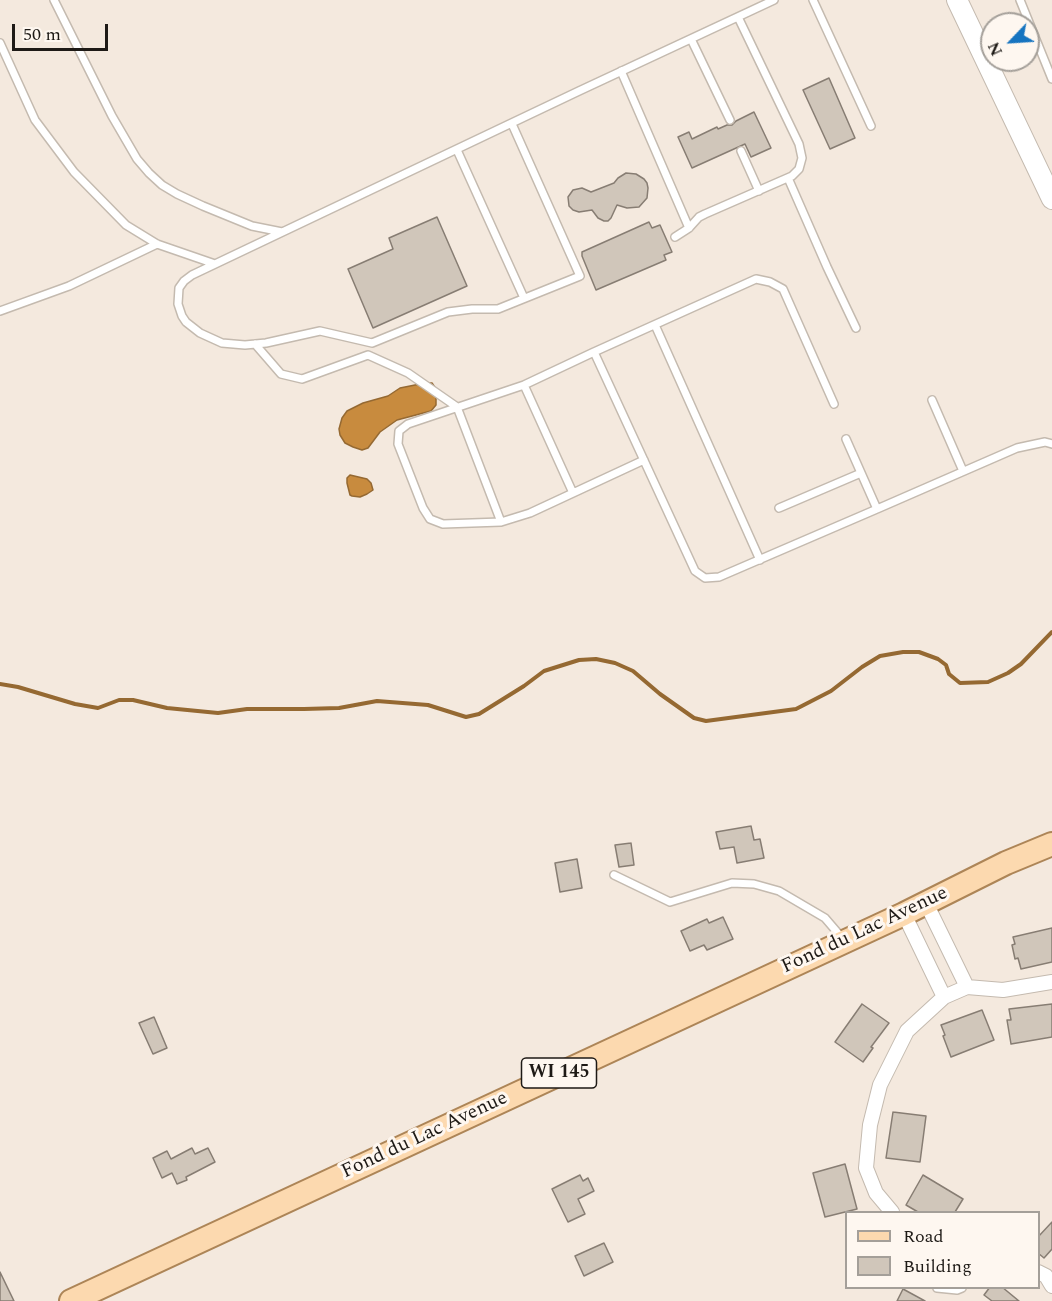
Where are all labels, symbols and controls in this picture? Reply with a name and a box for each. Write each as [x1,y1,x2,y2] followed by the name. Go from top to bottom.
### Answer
[15,12,111,50] scale bar
[980,12,1040,72] north arrow
[23,21,61,48] text: 50 m
[982,38,1009,60] text: N
[778,882,952,980] street label: Fond du Lac Avenue
[522,1058,596,1088] road number: WI 145
[338,1087,512,1185] street label: Fond du Lac Avenue
[845,1211,1040,1289] legend
[903,1223,944,1250] text: Road
[903,1253,972,1280] text: Building

